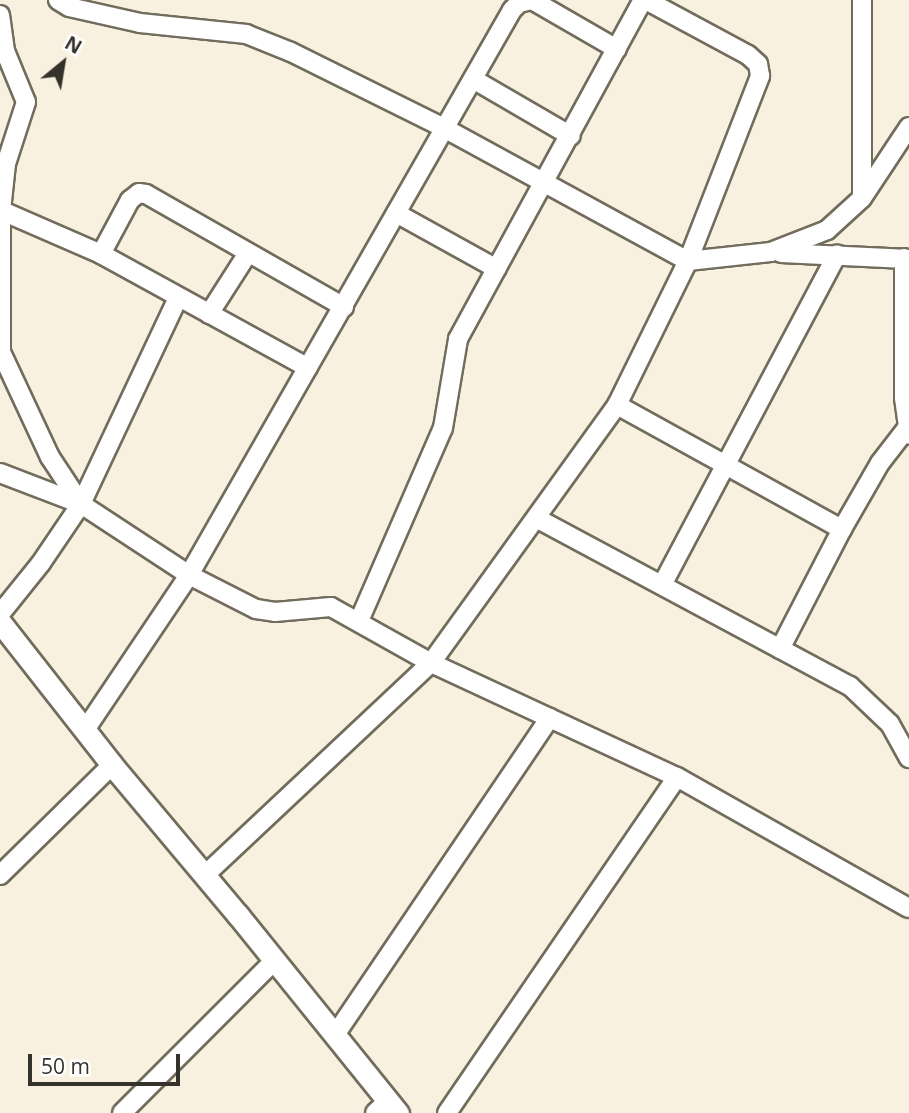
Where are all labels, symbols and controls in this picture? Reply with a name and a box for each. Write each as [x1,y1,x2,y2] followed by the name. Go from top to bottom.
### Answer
[28,28,98,98] north arrow
[60,30,87,60] text: N
[32,1040,184,1084] scale bar
[41,1052,90,1080] text: 50 m

